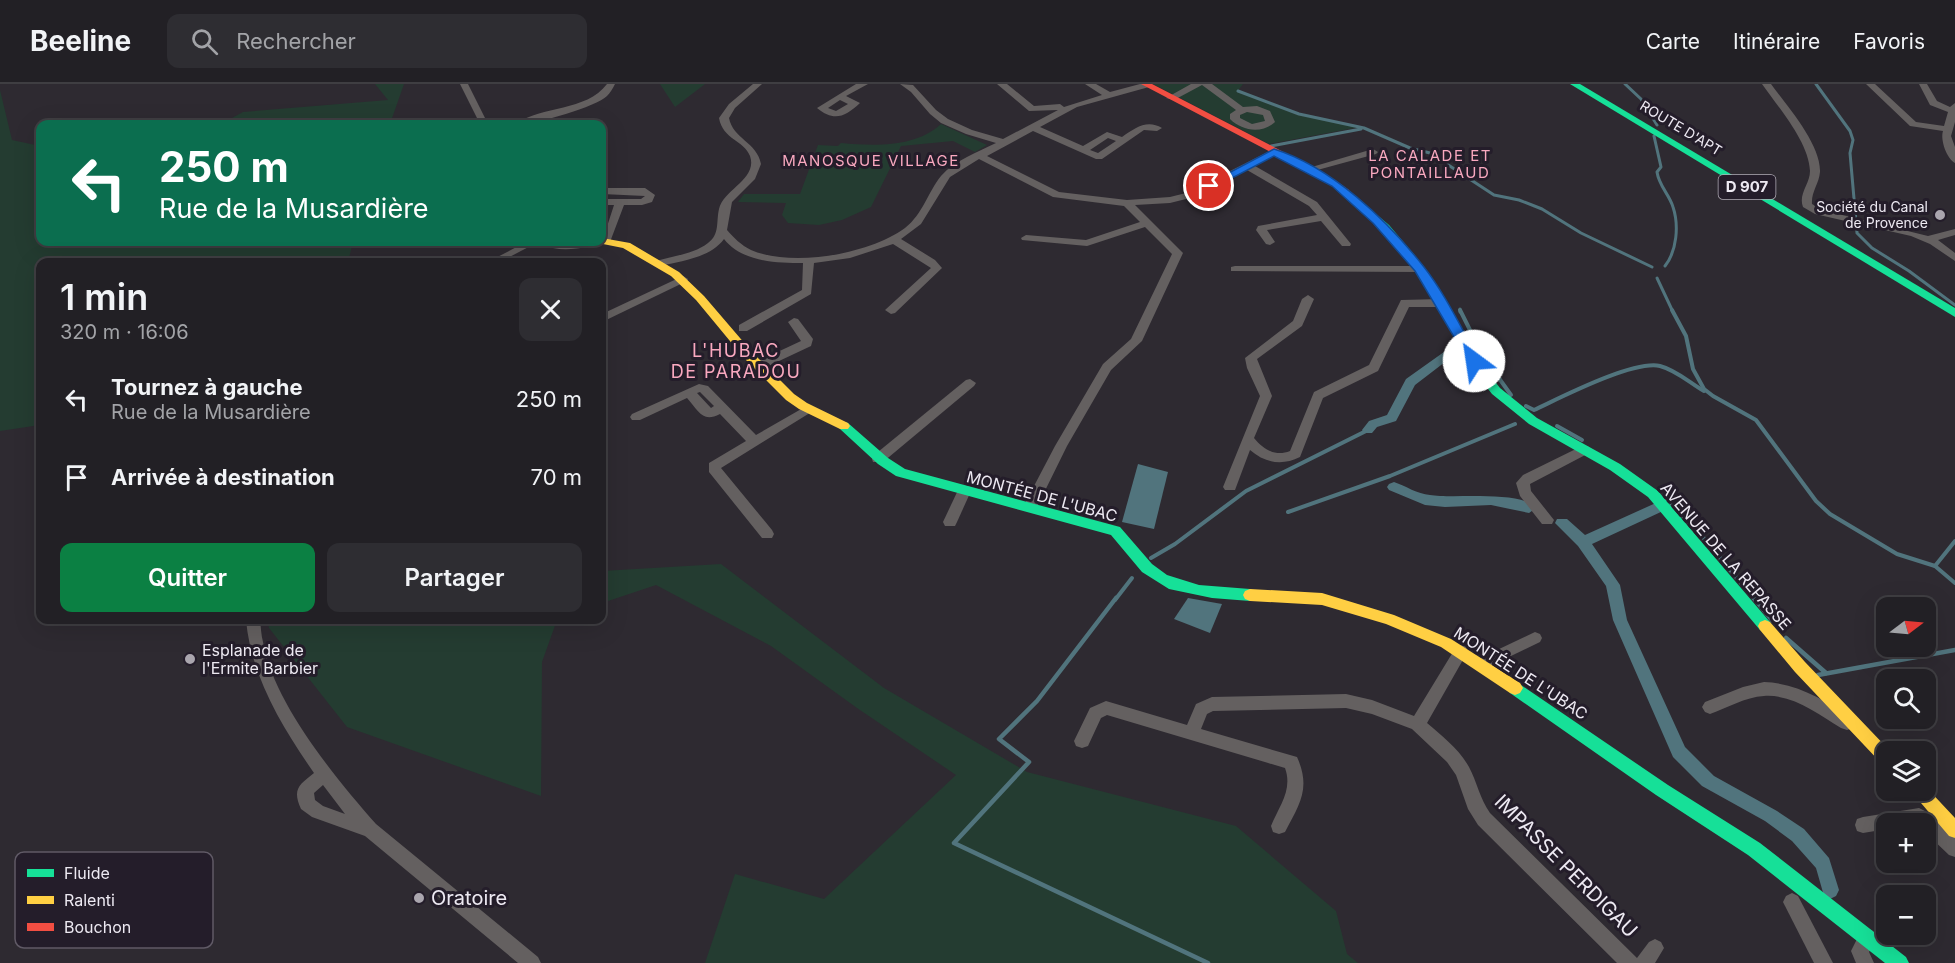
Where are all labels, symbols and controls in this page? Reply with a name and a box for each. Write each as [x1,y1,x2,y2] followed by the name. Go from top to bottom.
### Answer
[167,14,587,68] search box
[30,24,131,58] text: Beeline
[188,25,221,58] icon: search
[236,28,356,54] text: Rechercher
[1646,29,1700,54] text: Carte
[1733,29,1820,54] text: Itinéraire
[1853,29,1925,54] text: Favoris
[1637,97,1725,159] street label: ROUTE D'APT
[159,141,289,192] text: 250 m
[60,144,138,222] icon: left
[1368,146,1492,182] district label: LA CALADE ET PONTAILLAUD
[782,151,960,170] district label: MANOSQUE VILLAGE
[1183,160,1234,211] pin
[1192,169,1225,202] icon: arrive
[1718,175,1776,199] road number: D 907
[159,192,429,225] text: Rue de la Musardière
[1816,198,1928,231] place label: Société du Canal de Provence
[1933,208,1947,222] marker: Société du Canal de Provence
[60,275,148,319] text: 1 min
[519,278,582,341] button: close
[60,320,189,344] text: 320 m · 16:06
[1442,329,1506,393] position arrow
[671,340,801,382] district label: L'HUBAC DE PARADOU
[111,374,303,400] text: Tournez à gauche
[60,383,93,416] icon: left
[516,386,582,412] text: 250 m
[111,400,311,424] text: Rue de la Musardière
[60,461,93,494] icon: arrive
[111,464,335,490] text: Arrivée à destination
[531,464,582,490] text: 70 m
[964,466,1120,526] street label: MONTÉE DE L'UBAC
[1656,478,1796,634] street label: AVENUE DE LA REPASSE
[60,543,315,612] button: Quitter
[327,543,582,612] button: Partager
[1876,597,1936,657] north arrow
[1876,597,1936,945] map controls
[1450,622,1592,724] street label: MONTÉE DE L'UBAC
[202,640,318,678] place label: Esplanade de l'Ermite Barbier
[183,652,197,666] marker: Esplanade de l'Ermite Barbier
[1876,669,1936,729] button: search
[1876,741,1936,801] button: layers
[1490,790,1642,942] street label: IMPASSE PERDIGAU
[1876,813,1936,873] button: +
[15,852,213,948] legend
[64,863,110,883] text: Fluide
[1876,885,1936,945] button: −
[431,886,507,910] place label: Oratoire
[64,890,115,910] text: Ralenti
[412,891,426,905] marker: Oratoire
[64,917,131,937] text: Bouchon

